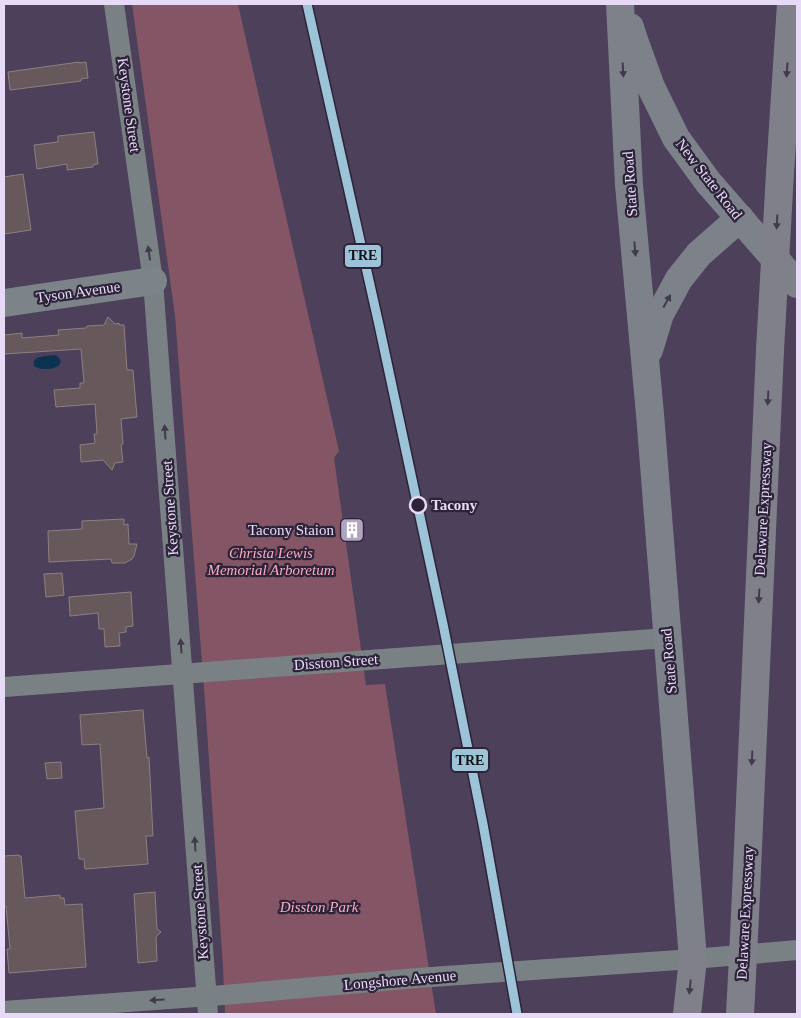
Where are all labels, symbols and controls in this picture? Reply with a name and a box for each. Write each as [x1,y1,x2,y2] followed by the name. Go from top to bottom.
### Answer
[114,57,144,154] street label: Keystone Street
[619,62,627,78] one-way arrow
[782,62,790,78] one-way arrow
[673,136,746,223] street label: New State Road
[620,150,640,217] street label: State Road
[773,214,781,230] one-way arrow
[631,242,639,258] one-way arrow
[344,244,382,268] line badge: TRE
[145,245,153,261] one-way arrow
[349,248,377,263] text: TRE
[35,278,121,306] street label: Tyson Avenue
[663,293,671,308] one-way arrow
[764,391,772,407] one-way arrow
[160,424,168,440] one-way arrow
[752,441,775,576] street label: Delaware Expressway
[159,459,181,556] street label: Keystone Street
[409,496,427,514] marker: Tacony
[431,497,478,513] place label: Tacony
[339,517,365,543] building icon: Tacony Staion
[248,522,335,538] place label: Tacony Staion
[206,545,335,578] park label: Christa Lewis Memorial Arboretum
[755,588,763,604] one-way arrow
[658,627,680,694] street label: State Road
[177,638,185,654] one-way arrow
[293,651,380,673] street label: Disston Street
[451,748,489,772] line badge: TRE
[748,750,756,766] one-way arrow
[456,753,484,768] text: TRE
[191,835,199,851] one-way arrow
[734,845,757,980] street label: Delaware Expressway
[189,863,211,960] street label: Keystone Street
[279,899,359,915] park label: Disston Park
[343,967,457,993] street label: Longshore Avenue
[686,979,694,995] one-way arrow
[149,996,165,1004] one-way arrow

